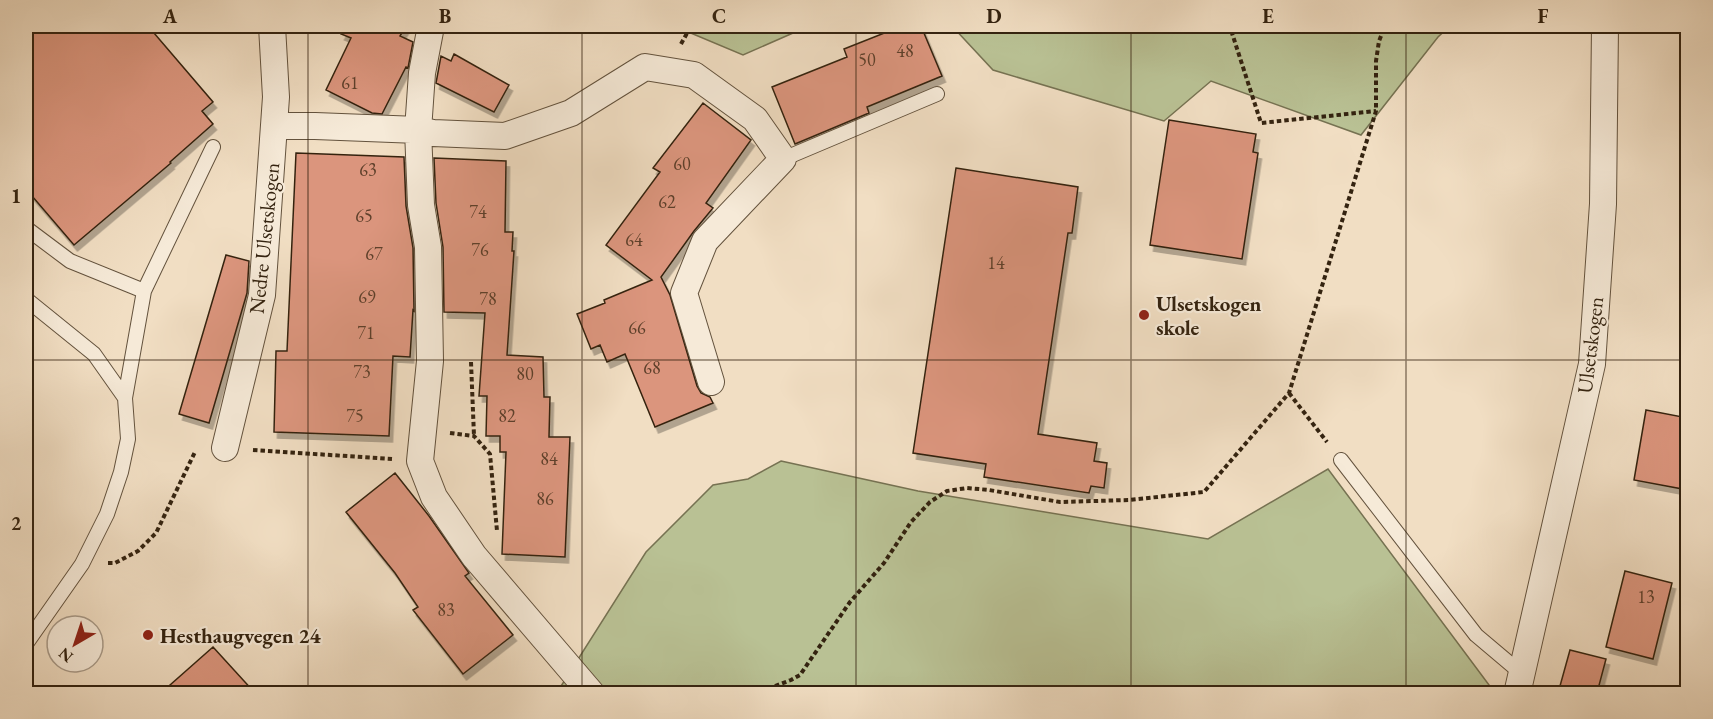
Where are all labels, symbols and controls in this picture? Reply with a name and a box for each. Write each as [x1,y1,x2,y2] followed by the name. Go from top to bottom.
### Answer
[162,3,178,29] text: A
[439,3,451,29] text: B
[712,3,726,29] text: C
[986,3,1002,29] text: D
[1262,3,1274,29] text: E
[1538,3,1549,29] text: F
[896,39,914,62] house number: 48
[858,48,876,71] house number: 50
[341,71,359,94] house number: 61
[673,152,691,175] house number: 60
[359,158,377,181] house number: 63
[243,161,285,315] street label: Nedre Ulsetskogen
[11,183,21,209] text: 1
[658,190,676,213] house number: 62
[469,200,487,223] house number: 74
[355,204,373,227] house number: 65
[625,228,643,251] house number: 64
[471,238,489,261] house number: 76
[365,242,383,265] house number: 67
[987,251,1005,274] house number: 14
[358,285,376,308] house number: 69
[479,287,497,310] house number: 78
[1156,290,1261,341] place label: Ulsetskogen skole
[1571,295,1609,395] street label: Ulsetskogen
[1137,308,1151,322] marker: Ulsetskogen skole
[628,316,646,339] house number: 66
[357,321,375,344] house number: 71
[643,356,661,379] house number: 68
[353,360,371,383] house number: 73
[516,362,534,385] house number: 80
[346,404,364,427] house number: 75
[498,404,516,427] house number: 82
[540,447,558,470] house number: 84
[536,487,554,510] house number: 86
[11,510,22,536] text: 2
[1637,585,1655,608] house number: 13
[437,598,455,621] house number: 83
[45,614,105,674] north arrow
[160,622,322,649] place label: Hesthaugvegen 24
[141,628,155,642] marker: Hesthaugvegen 24
[54,643,78,668] text: N

